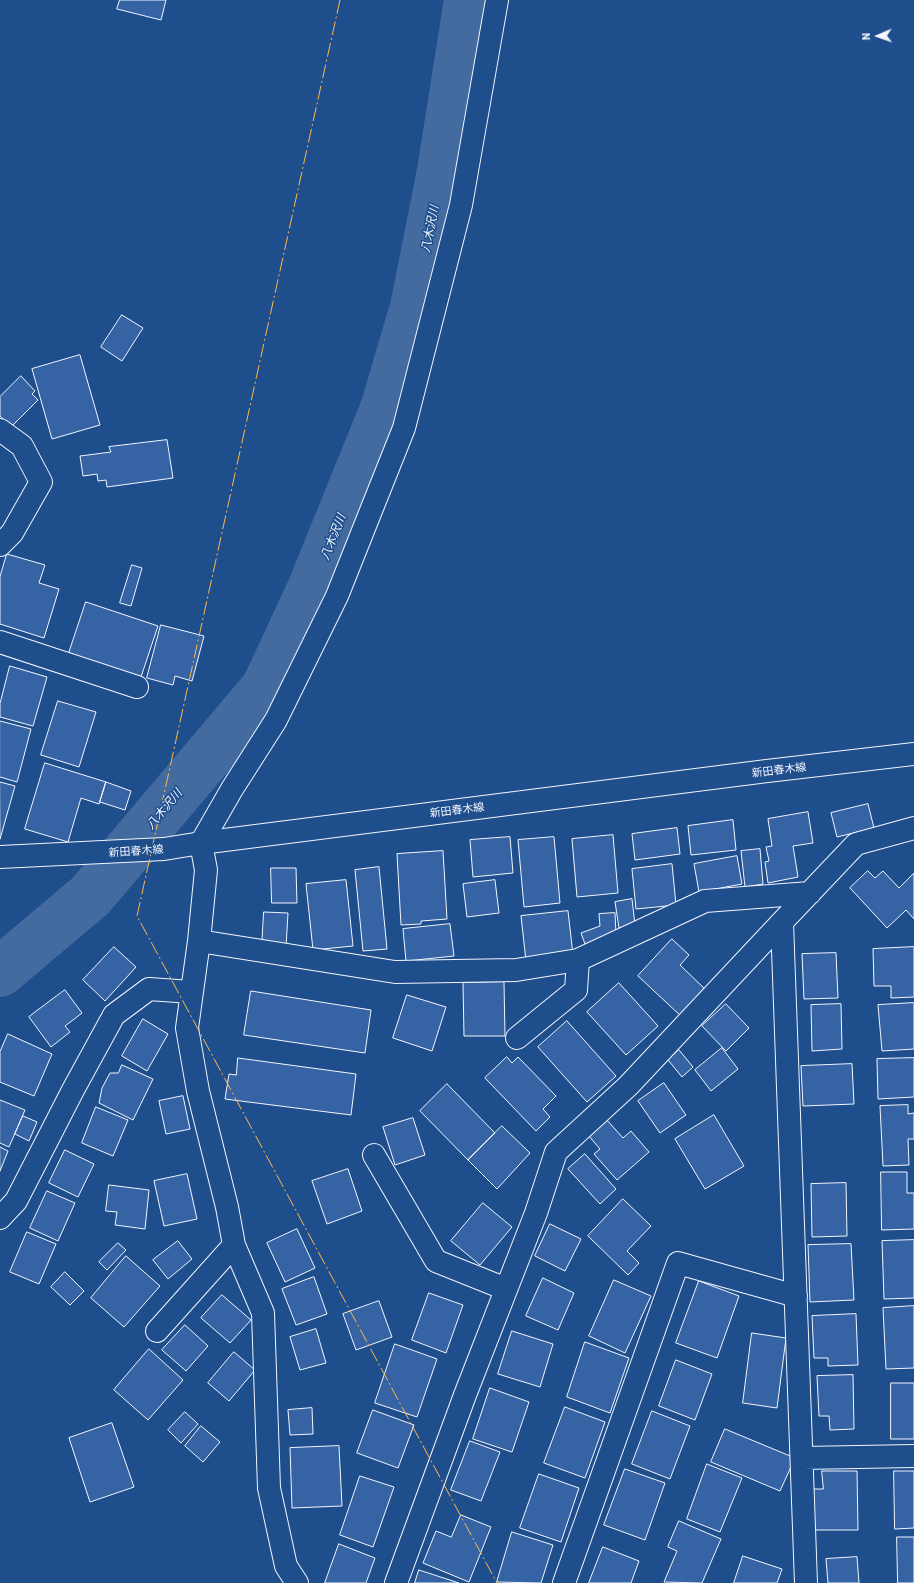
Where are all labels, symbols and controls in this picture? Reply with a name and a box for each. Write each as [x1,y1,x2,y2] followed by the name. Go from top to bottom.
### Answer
[858,16,898,56] north arrow
[859,33,872,40] text: N
[418,204,442,254] water label: 八木沢川
[317,512,349,562] water label: 八木沢川
[751,760,807,780] street label: 新田春木線
[143,786,185,832] water label: 八木沢川
[429,800,485,820] street label: 新田春木線
[108,842,164,860] street label: 新田春木線

